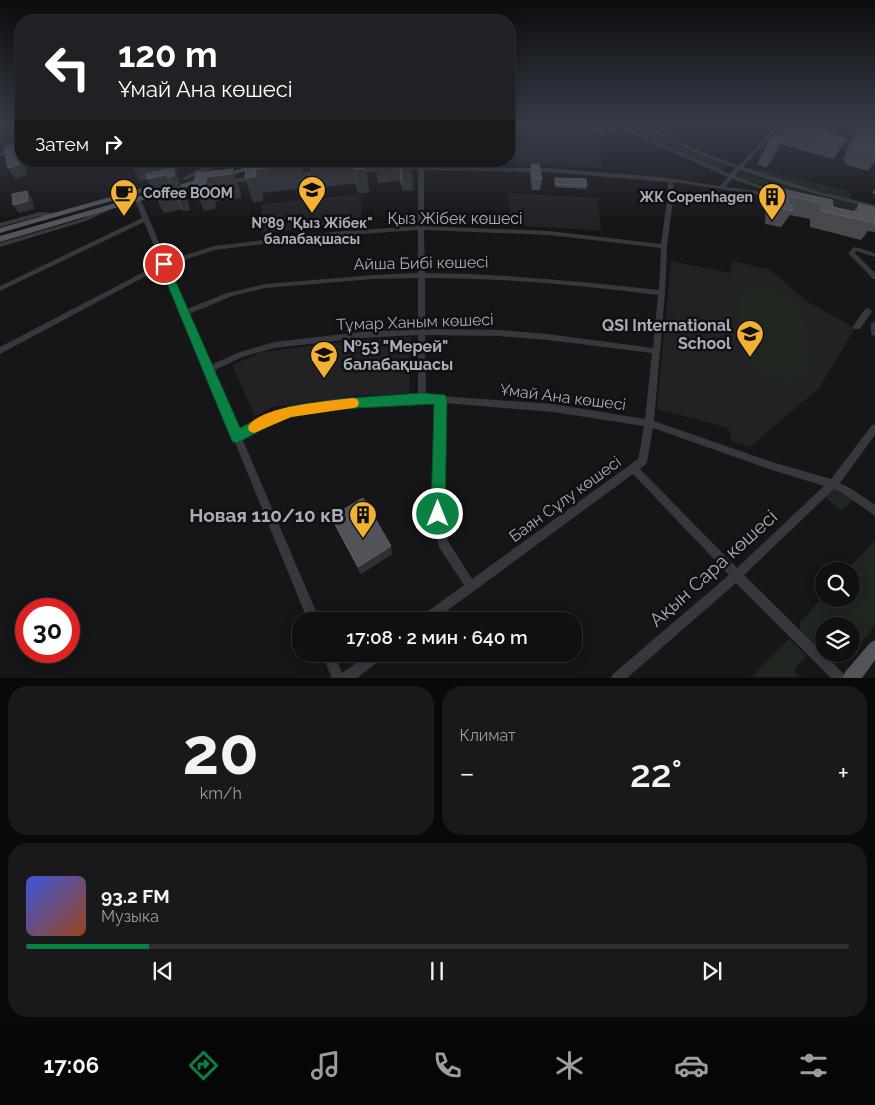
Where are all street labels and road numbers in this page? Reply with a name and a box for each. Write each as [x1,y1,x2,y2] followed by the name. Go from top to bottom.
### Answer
[387,209,523,228] street label: Қыз Жібек көшесі
[353,252,489,274] street label: Айша Бибі көшесі
[336,310,494,334] street label: Тұмар Ханым көшесі
[499,380,627,414] street label: Ұмай Ана көшесі
[505,452,625,546] street label: Баян Сұлу көшесі
[645,505,781,631] street label: Ақын Сара көшесі

